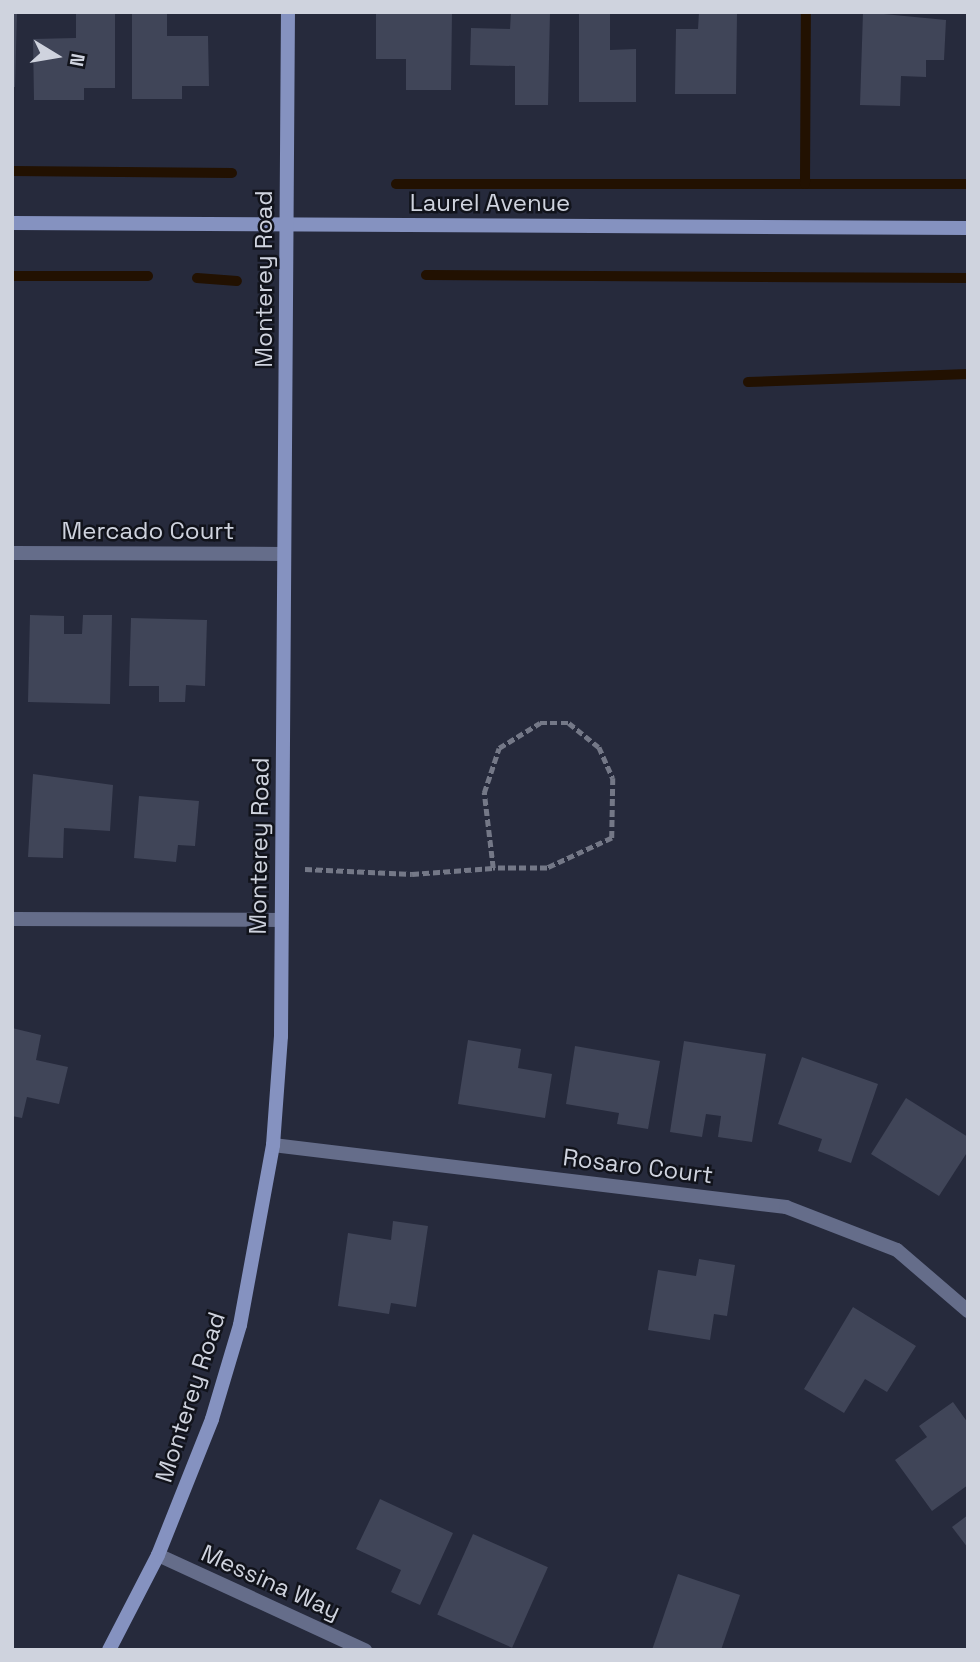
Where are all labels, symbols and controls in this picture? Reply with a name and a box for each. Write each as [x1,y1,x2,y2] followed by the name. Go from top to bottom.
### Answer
[21,21,91,91] north arrow
[64,51,91,69] text: N
[410,189,570,217] street label: Laurel Avenue
[250,190,278,368] street label: Monterey Road
[62,517,234,545] street label: Mercado Court
[243,757,275,935] street label: Monterey Road
[561,1143,715,1189] street label: Rosaro Court
[149,1308,231,1486] street label: Monterey Road
[197,1538,345,1626] street label: Messina Way

